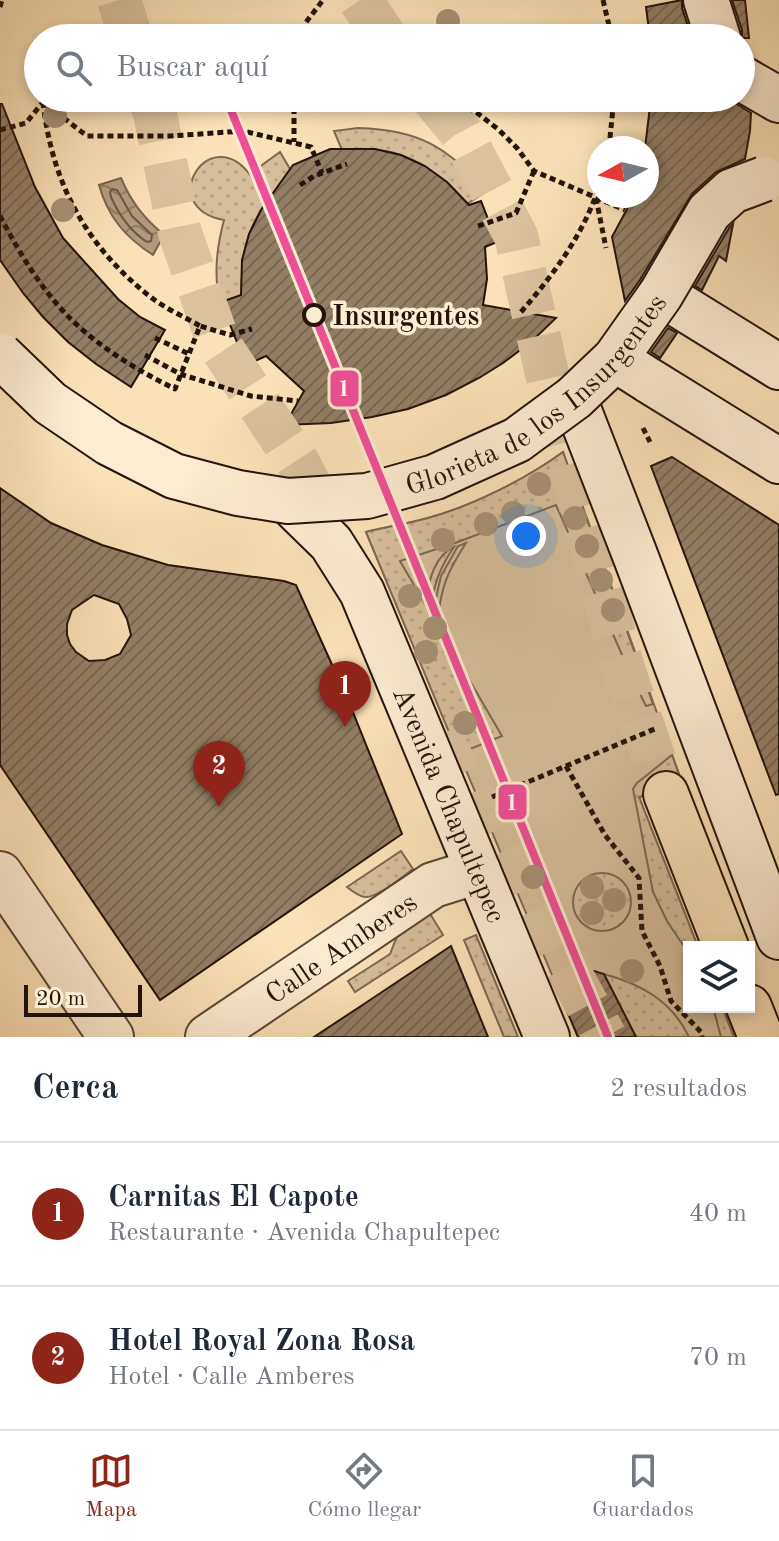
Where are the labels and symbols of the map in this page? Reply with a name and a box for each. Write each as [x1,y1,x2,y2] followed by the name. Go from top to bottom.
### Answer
[587,136,659,208] north arrow
[403,290,673,502] street label: Glorieta de los Insurgentes
[303,304,325,326] marker: Insurgentes
[332,304,479,332] place label: Insurgentes
[329,369,360,408] line badge: 1
[338,379,350,401] text: 1
[506,516,546,556] your location
[319,661,371,727] pin: 1
[386,684,509,927] street label: Avenida Chapultepec
[193,741,245,807] pin: 2
[497,783,528,821] line badge: 1
[506,793,518,815] text: 1
[262,889,423,1011] street label: Calle Amberes
[24,981,142,1017] scale bar

